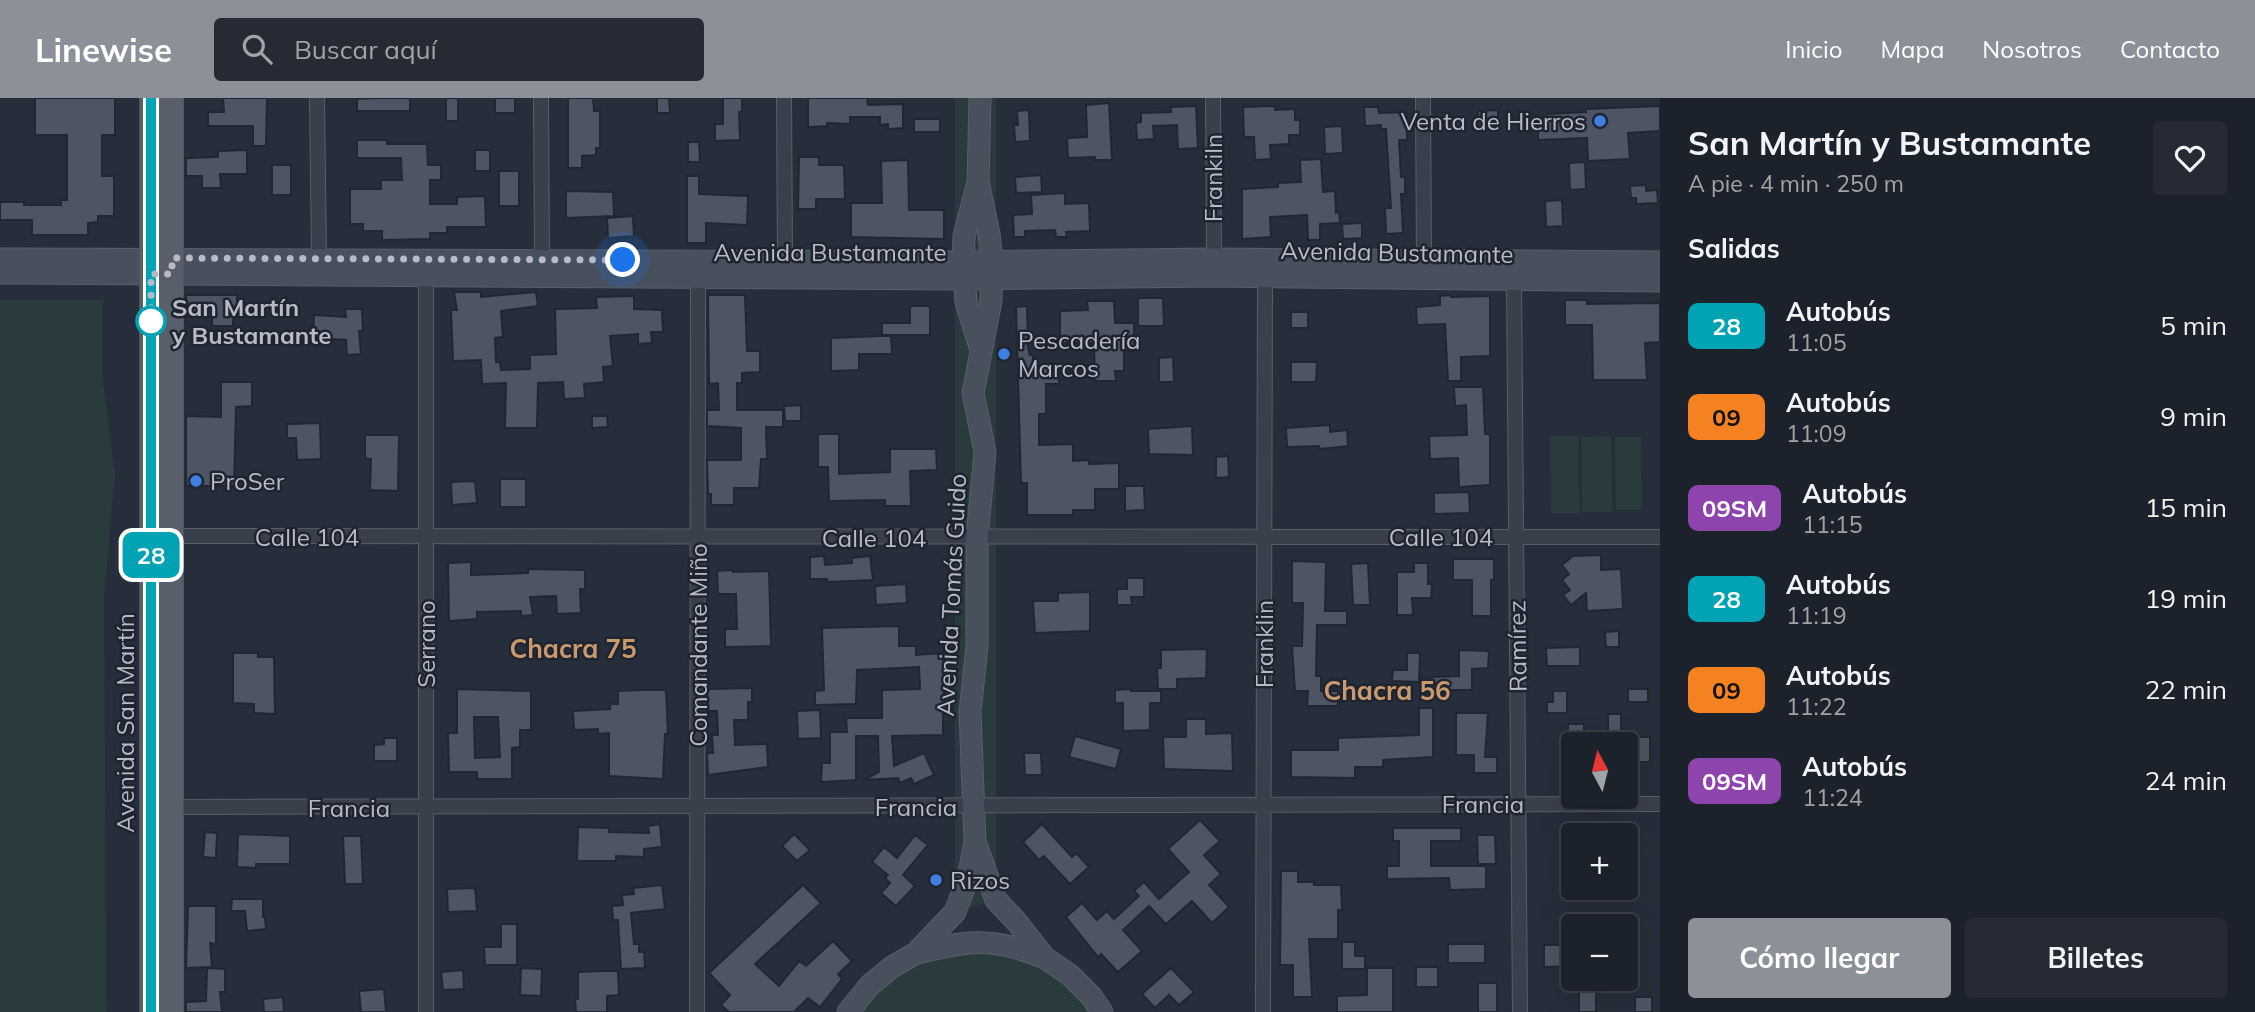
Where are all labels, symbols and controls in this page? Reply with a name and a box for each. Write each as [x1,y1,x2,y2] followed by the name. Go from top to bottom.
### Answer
[214,18,704,81] search box
[35,29,172,70] text: Linewise
[238,30,276,68] icon: search
[294,33,437,66] text: Buscar aquí
[1785,34,1842,64] text: Inicio
[1880,34,1944,64] text: Mapa
[1982,34,2082,64] text: Nosotros
[2120,34,2220,64] text: Contacto
[1401,106,1586,136] place label: Venta de Hierros
[1592,113,1608,129] marker: Venta de Hierros
[2153,121,2227,195] button: heart
[1688,122,2091,163] text: San Martín y Bustamante
[1198,134,1228,222] street label: Frankiln
[1688,169,1904,198] text: A pie · 4 min · 250 m
[1688,232,1780,265] text: Salidas
[1280,235,1514,269] street label: Avenida Bustamante
[713,237,947,267] street label: Avenida Bustamante
[605,242,640,277] your location
[171,292,331,350] place label: San Martín y Bustamante
[1786,295,1891,328] text: Autobús
[136,306,166,336] marker: San Martín y Bustamante
[2160,309,2227,342] text: 5 min
[1712,311,1741,341] text: 28
[1018,325,1141,383] place label: Pescadería Marcos
[1786,328,1846,357] text: 11:05
[996,346,1012,362] marker: Pescadería Marcos
[1786,386,1891,419] text: Autobús
[2160,400,2227,433] text: 9 min
[1712,402,1741,432] text: 09
[1786,419,1846,448] text: 11:09
[210,466,285,496] place label: ProSer
[188,473,204,489] marker: ProSer
[930,473,972,717] street label: Avenida Tomás Guido
[1802,477,1907,510] text: Autobús
[2145,491,2227,524] text: 15 min
[1702,493,1767,523] text: 09SM
[1802,510,1863,539] text: 11:15
[255,522,359,552] street label: Calle 104
[1389,522,1493,552] street label: Calle 104
[822,523,926,553] street label: Calle 104
[120,532,182,578] line badge: 28
[137,540,165,570] text: 28
[683,543,713,747] street label: Comandante Miño
[1786,568,1891,601] text: Autobús
[2145,582,2227,615] text: 19 min
[1712,584,1741,614] text: 28
[411,600,441,688] street label: Serrano
[1249,600,1279,688] street label: Franklin
[1501,600,1533,692] street label: Ramírez
[1786,601,1846,630] text: 11:19
[110,613,140,833] street label: Avenida San Martín
[509,632,637,665] district label: Chacra 75
[1786,659,1891,692] text: Autobús
[2145,673,2227,706] text: 22 min
[1323,674,1451,707] district label: Chacra 56
[1712,675,1741,705] text: 09
[1786,692,1846,721] text: 11:22
[1561,732,1638,808] north arrow
[1561,732,1638,991] map controls
[1802,750,1907,783] text: Autobús
[2145,764,2227,797] text: 24 min
[1702,766,1767,796] text: 09SM
[1802,783,1863,812] text: 11:24
[1442,789,1524,819] street label: Francia
[875,792,957,822] street label: Francia
[308,793,390,823] street label: Francia
[1561,823,1638,900] button: +
[950,865,1010,895] place label: Rizos
[928,872,944,888] marker: Rizos
[1561,914,1638,991] button: −
[1688,918,1951,998] button: Cómo llegar
[1965,918,2227,998] button: Billetes

